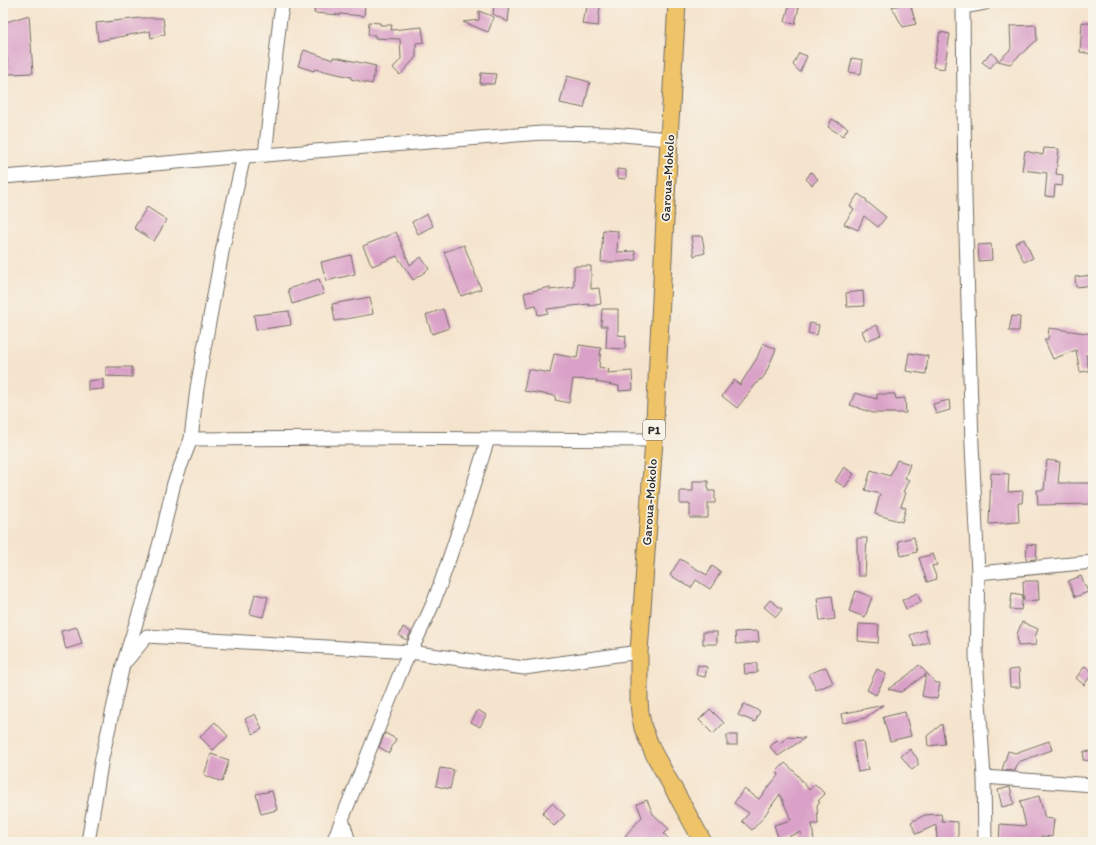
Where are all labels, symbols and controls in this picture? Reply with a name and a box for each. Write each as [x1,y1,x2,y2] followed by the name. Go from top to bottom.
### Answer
[658,134,677,222] street label: Garoua-Mokolo
[643,420,665,440] road number: P1
[639,458,660,546] street label: Garoua-Mokolo

